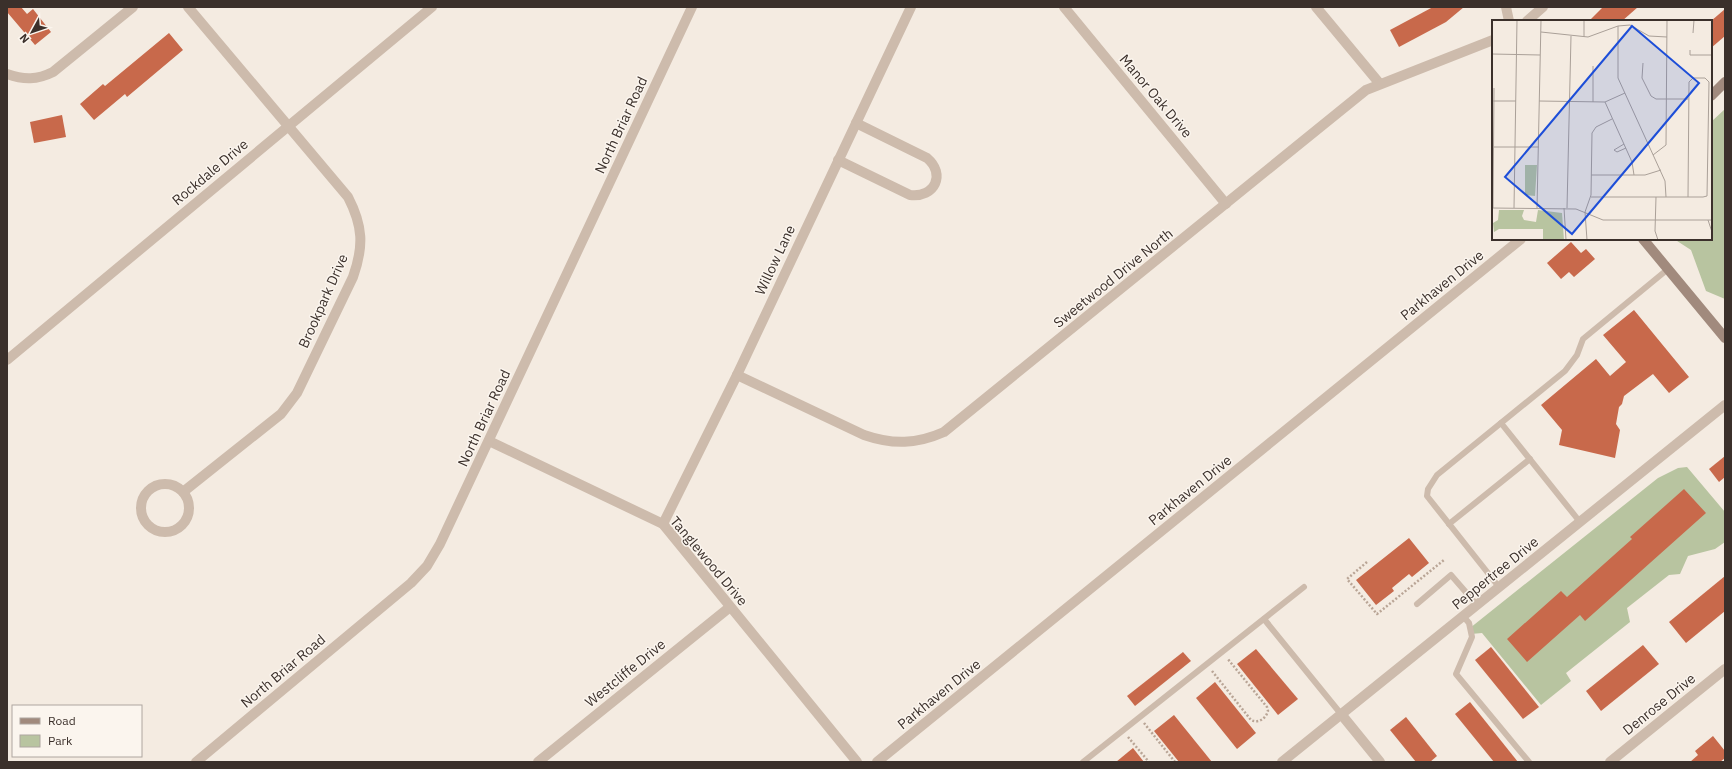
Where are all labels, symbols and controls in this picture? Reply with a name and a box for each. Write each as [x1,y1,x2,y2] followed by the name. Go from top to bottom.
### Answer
[12,12,52,52] north arrow
[1492,20,1712,240] inset map
[16,31,32,46] text: N
[1116,51,1196,142] street label: Manor Oak Drive
[591,74,651,176] street label: North Briar Road
[168,135,252,209] street label: Rockdale Drive
[751,222,799,298] street label: Willow Lane
[1050,224,1176,332] street label: Sweetwood Drive North
[1397,246,1487,324] street label: Parkhaven Drive
[294,251,352,351] street label: Brookpark Drive
[454,367,514,469] street label: North Briar Road
[1145,451,1235,529] street label: Parkhaven Drive
[666,512,752,610] street label: Tanglewood Drive
[1448,532,1542,613] street label: Peppertree Drive
[237,630,329,712] street label: North Briar Road
[581,635,669,711] street label: Westcliffe Drive
[894,655,984,733] street label: Parkhaven Drive
[1619,669,1699,739] street label: Denrose Drive
[12,705,142,757] legend
[48,713,76,728] text: Road
[48,733,73,748] text: Park

